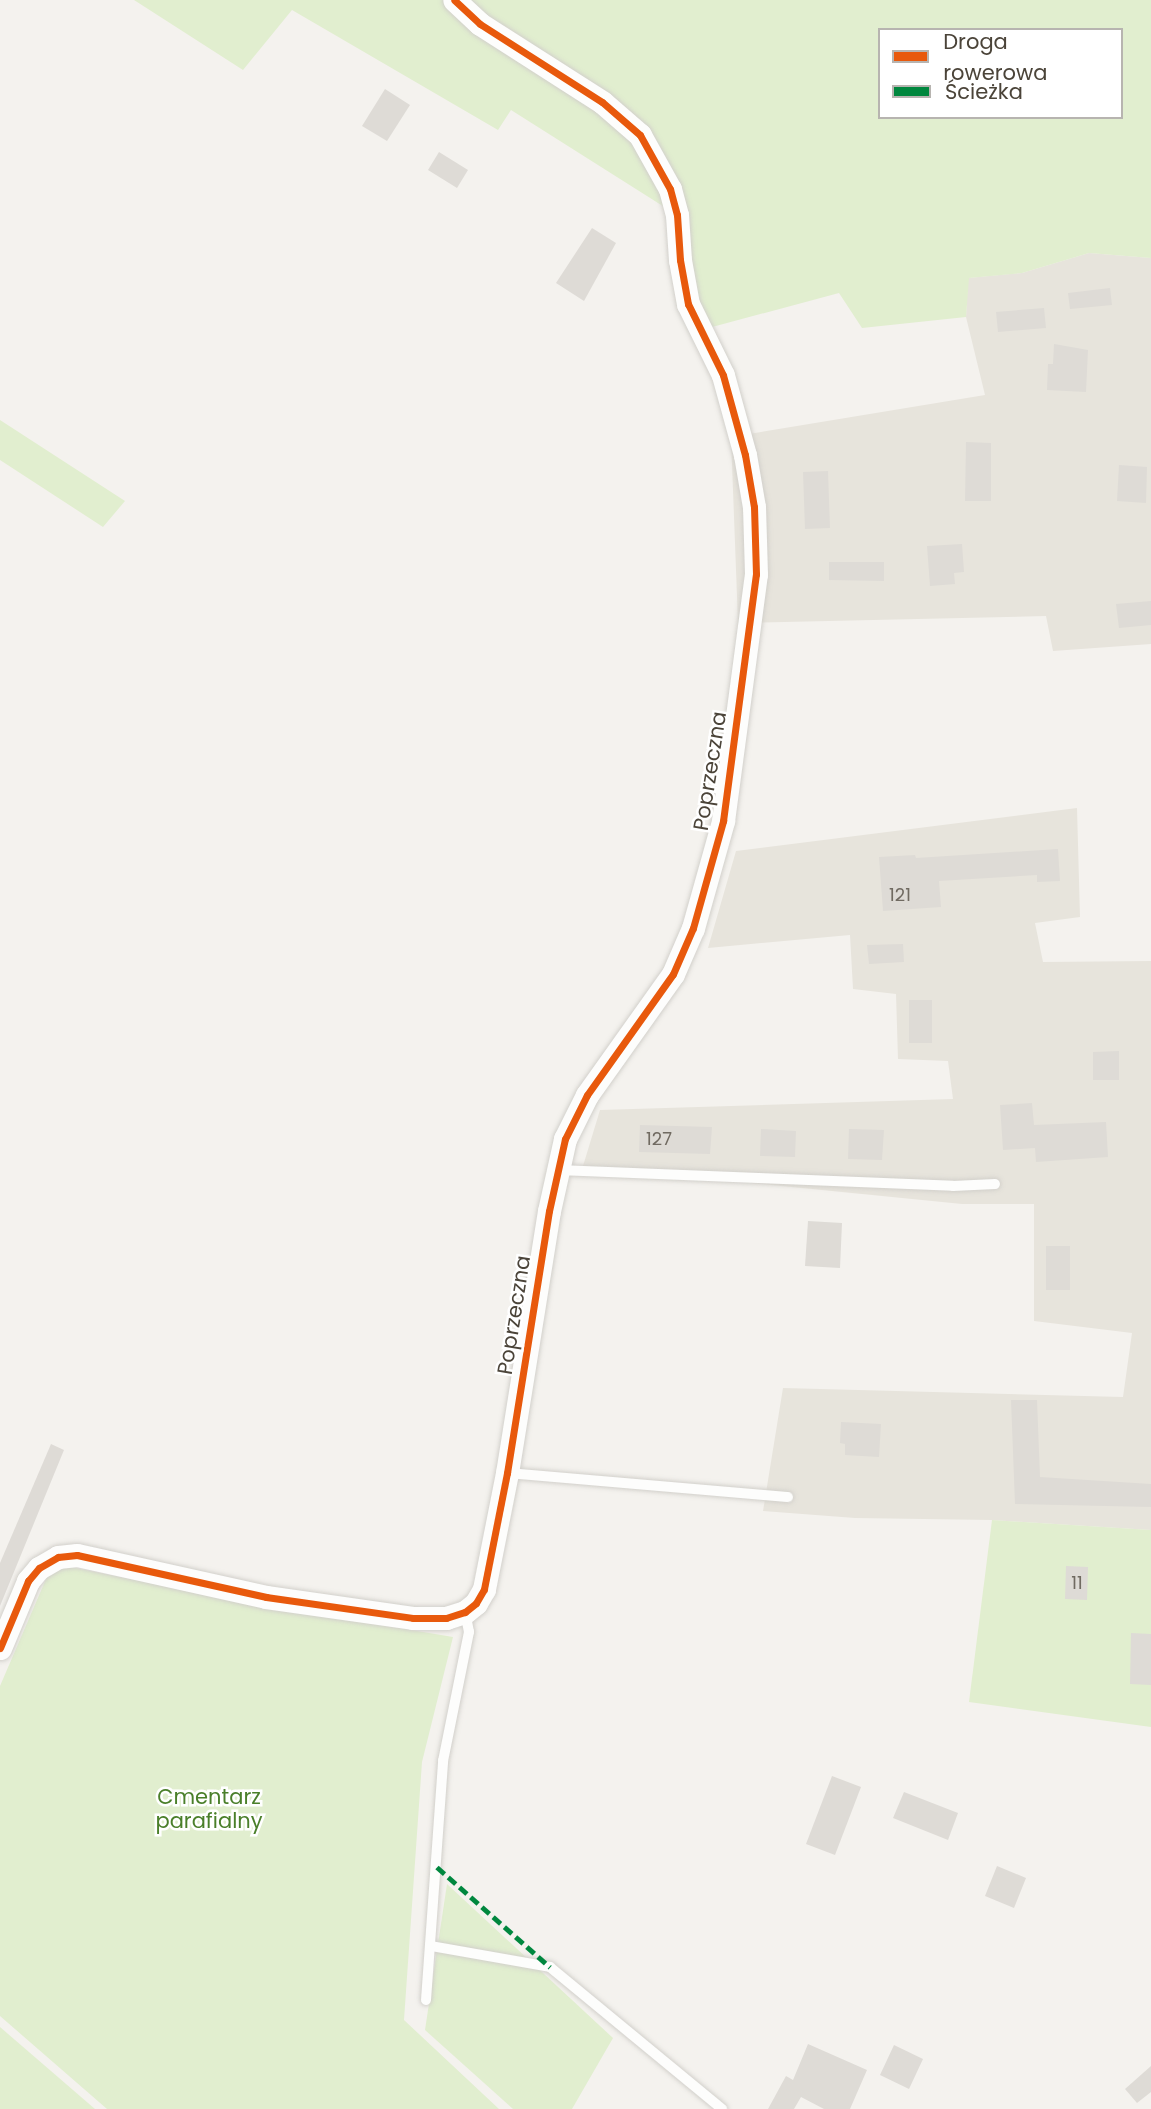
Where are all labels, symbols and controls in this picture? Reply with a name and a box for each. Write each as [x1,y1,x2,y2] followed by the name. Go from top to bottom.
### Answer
[943,27,1047,87] text: Droga rowerowa
[878,28,1123,119] legend
[945,77,1023,106] text: Ścieżka
[688,710,732,832] street label: Poprzeczna
[889,884,911,906] house number: 121
[646,1128,672,1150] house number: 127
[492,1254,536,1376] street label: Poprzeczna
[1071,1572,1083,1594] house number: 11
[155,1784,263,1834] park label: Cmentarz parafialny

